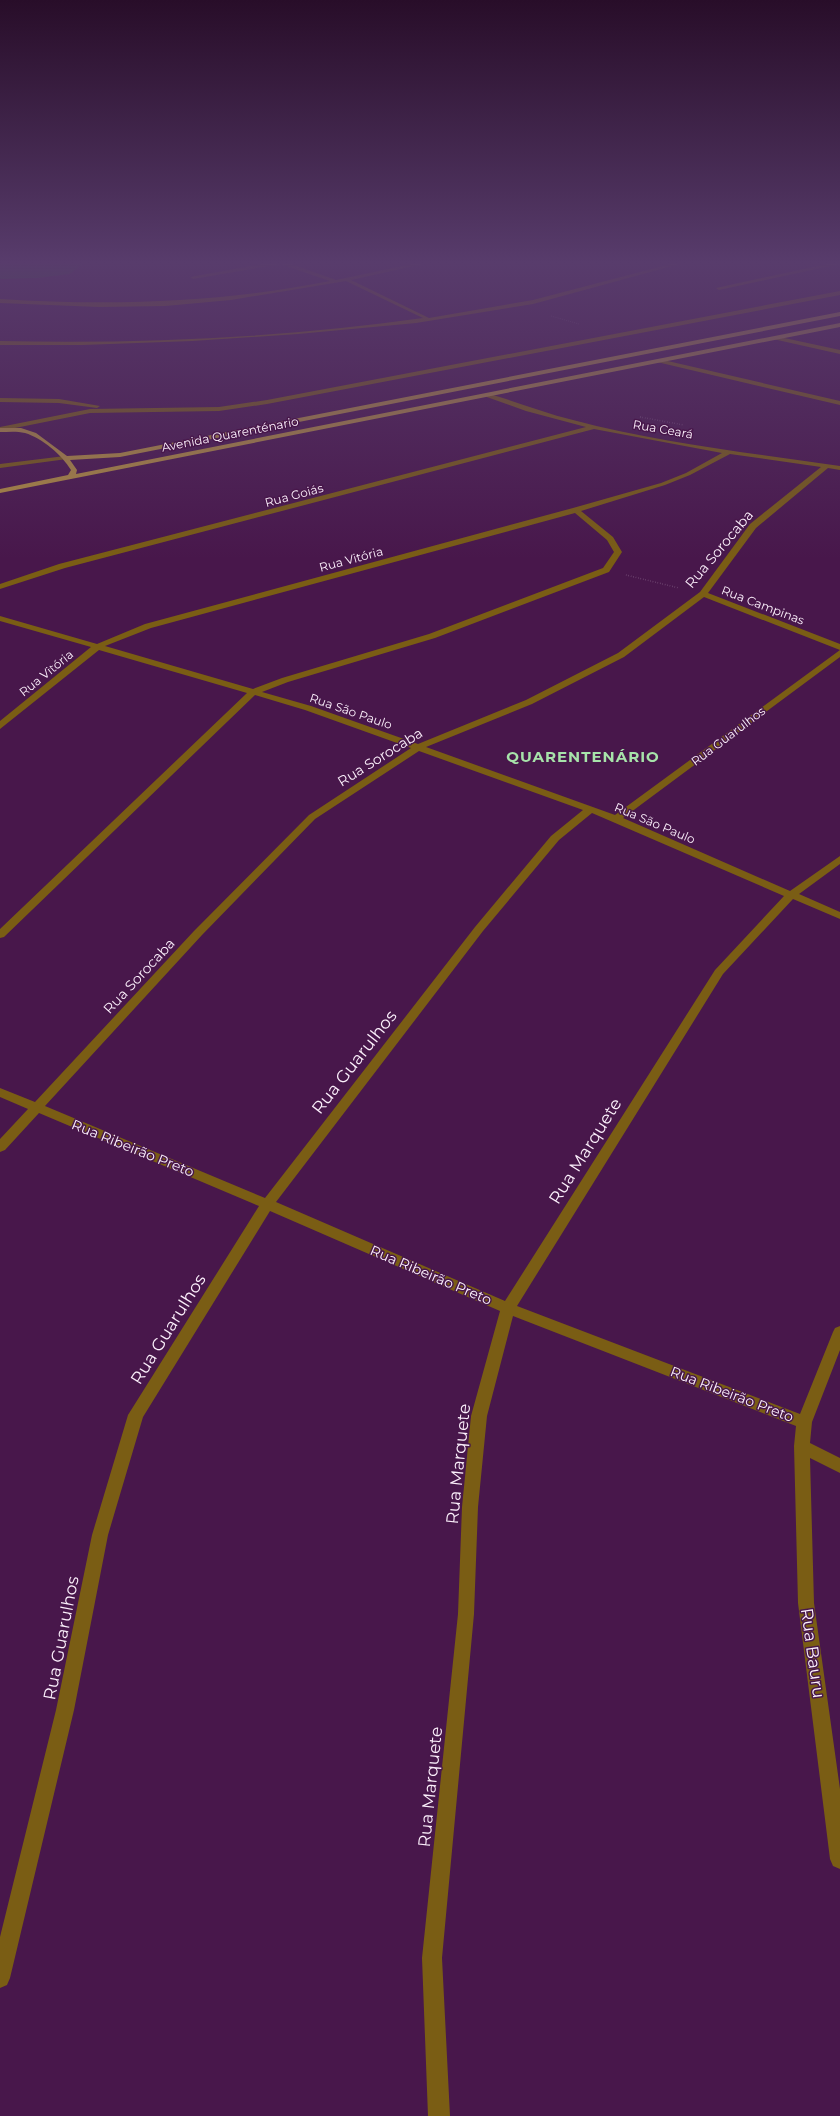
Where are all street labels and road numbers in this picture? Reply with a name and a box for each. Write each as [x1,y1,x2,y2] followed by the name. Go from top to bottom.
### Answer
[160,413,300,455] street label: Avenida Quarenténario
[632,416,694,442] street label: Rua Ceará
[263,480,325,510] street label: Rua Goiás
[681,506,757,592] street label: Rua Sorocaba
[317,543,385,575] street label: Rua Vitória
[719,582,807,628] street label: Rua Campinas
[16,647,76,699] street label: Rua Vitória
[308,690,394,732] street label: Rua São Paulo
[688,703,768,769] street label: Rua Guarulhos
[334,724,426,790] street label: Rua Sorocaba
[612,799,698,847] street label: Rua São Paulo
[99,934,179,1018] street label: Rua Sorocaba
[307,1006,401,1118] street label: Rua Guarulhos
[544,1094,626,1208] street label: Rua Marquete
[69,1115,197,1181] street label: Rua Ribeirão Preto
[367,1241,495,1309] street label: Rua Ribeirão Preto
[126,1270,210,1388] street label: Rua Guarulhos
[668,1362,796,1426] street label: Rua Ribeirão Preto
[442,1403,474,1525] street label: Rua Marquete
[39,1574,83,1702] street label: Rua Guarulhos
[797,1607,829,1699] street label: Rua Bauru
[414,1726,446,1848] street label: Rua Marquete

